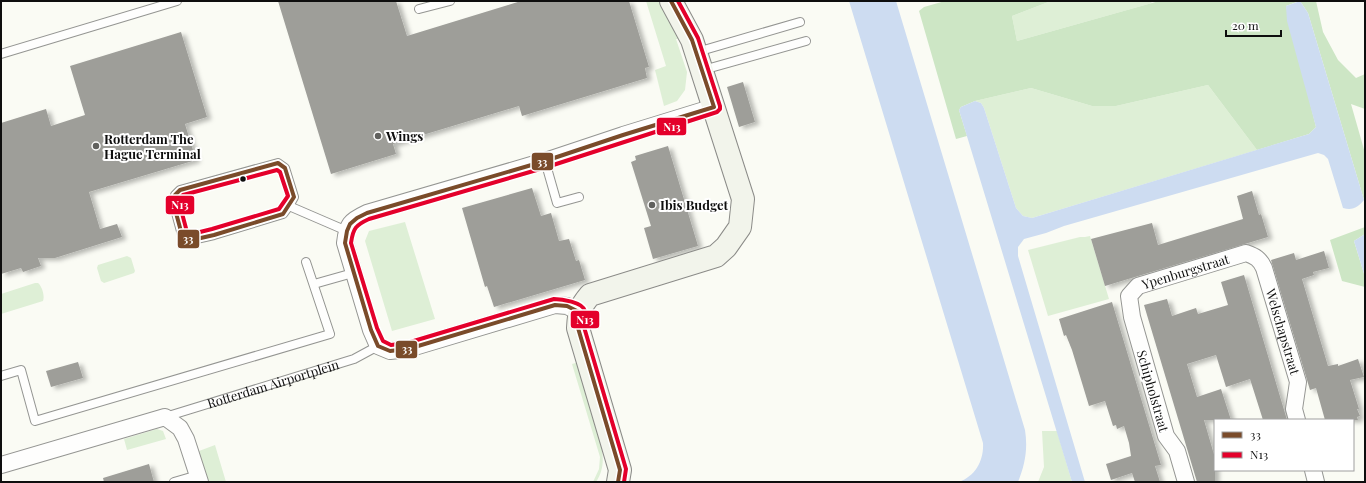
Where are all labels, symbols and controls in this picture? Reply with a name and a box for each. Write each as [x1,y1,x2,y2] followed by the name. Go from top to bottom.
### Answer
[1226,12,1281,38] scale bar
[1232,17,1259,33] text: 20 m
[656,117,687,136] line badge: N13
[663,119,681,134] text: N13
[385,127,423,144] place label: Wings
[104,130,201,162] place label: Rotterdam The Hague Terminal
[373,131,383,141] marker: Wings
[91,141,101,151] marker: Rotterdam The Hague Terminal
[531,152,554,171] line badge: 33
[537,154,547,169] text: 33
[238,174,248,184] unlabelled marker
[165,195,195,215] line badge: N13
[660,196,729,213] place label: Ibis Budget
[171,197,189,212] text: N13
[647,200,657,210] marker: Ibis Budget
[177,229,200,249] line badge: 33
[183,231,193,246] text: 33
[1139,250,1232,293] street label: Ypenburgstraat
[1262,286,1304,377] street label: Welschapstraat
[570,310,600,329] line badge: N13
[576,312,594,327] text: N13
[395,340,418,359] line badge: 33
[402,341,412,356] text: 33
[1134,348,1173,434] street label: Schipholstraat
[205,355,341,412] street label: Rotterdam Airportplein
[1214,419,1354,471] legend
[1250,426,1261,442] text: 33
[1250,446,1268,462] text: N13

